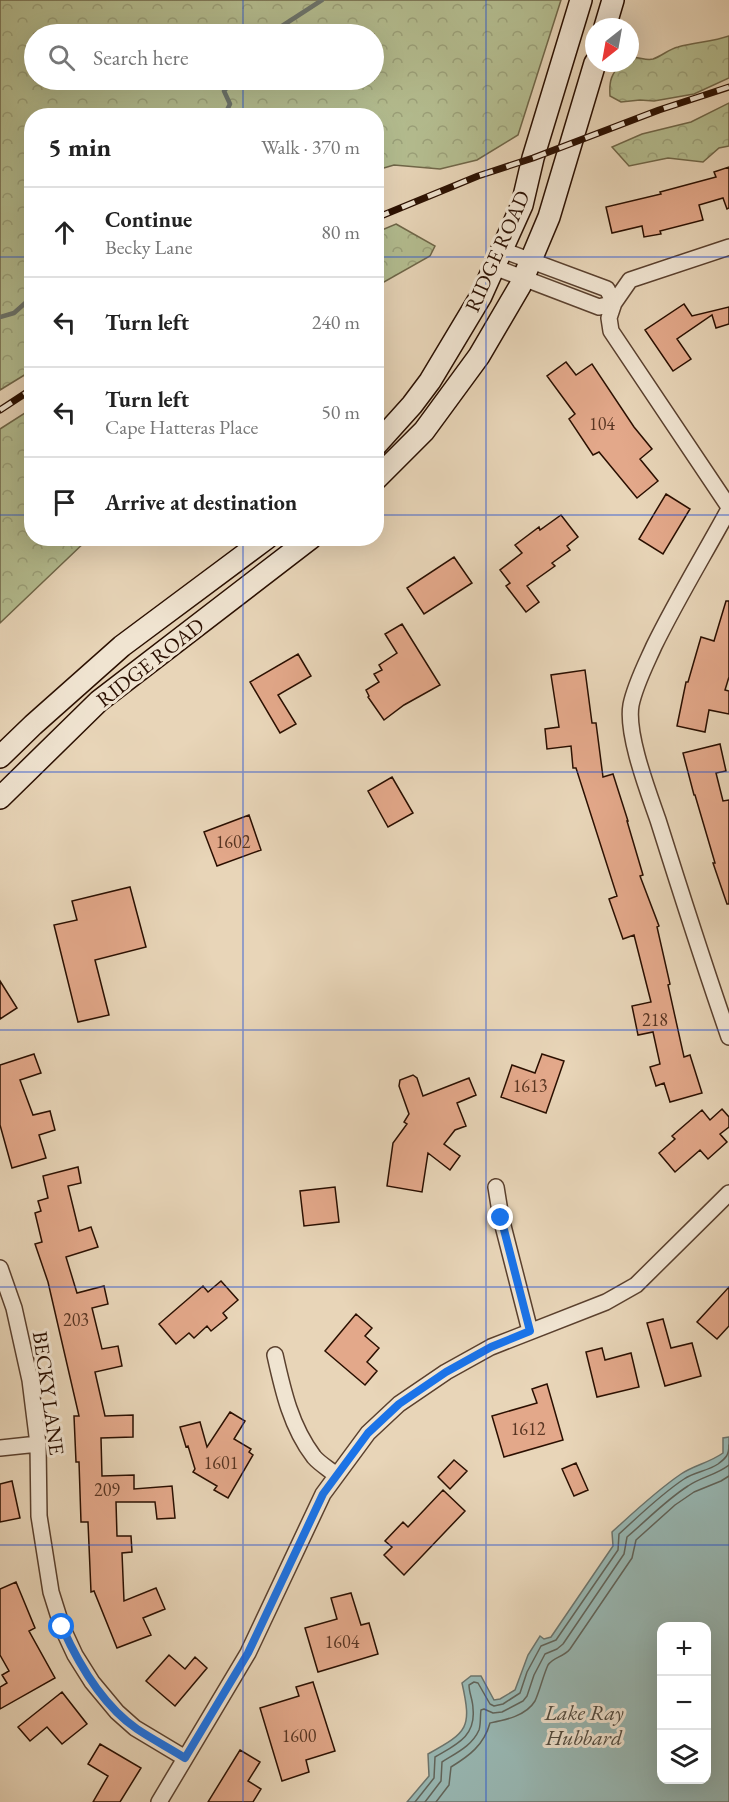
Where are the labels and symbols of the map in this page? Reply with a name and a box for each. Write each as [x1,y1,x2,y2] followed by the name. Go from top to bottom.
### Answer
[585,18,639,72] north arrow
[458,186,536,316] street label: RIDGE ROAD
[589,412,615,435] house number: 104
[90,611,210,713] street label: RIDGE ROAD
[216,830,251,853] house number: 1602
[642,1008,668,1031] house number: 218
[513,1074,547,1097] house number: 1613
[487,1204,513,1230] route end
[63,1308,89,1331] house number: 203
[27,1329,71,1457] street label: BECKY LANE
[511,1417,546,1440] house number: 1612
[204,1451,238,1474] house number: 1601
[94,1478,120,1501] house number: 209
[48,1613,74,1639] route start
[325,1630,360,1653] house number: 1604
[543,1698,624,1752] water label: Lake Ray Hubbard
[282,1724,317,1747] house number: 1600

